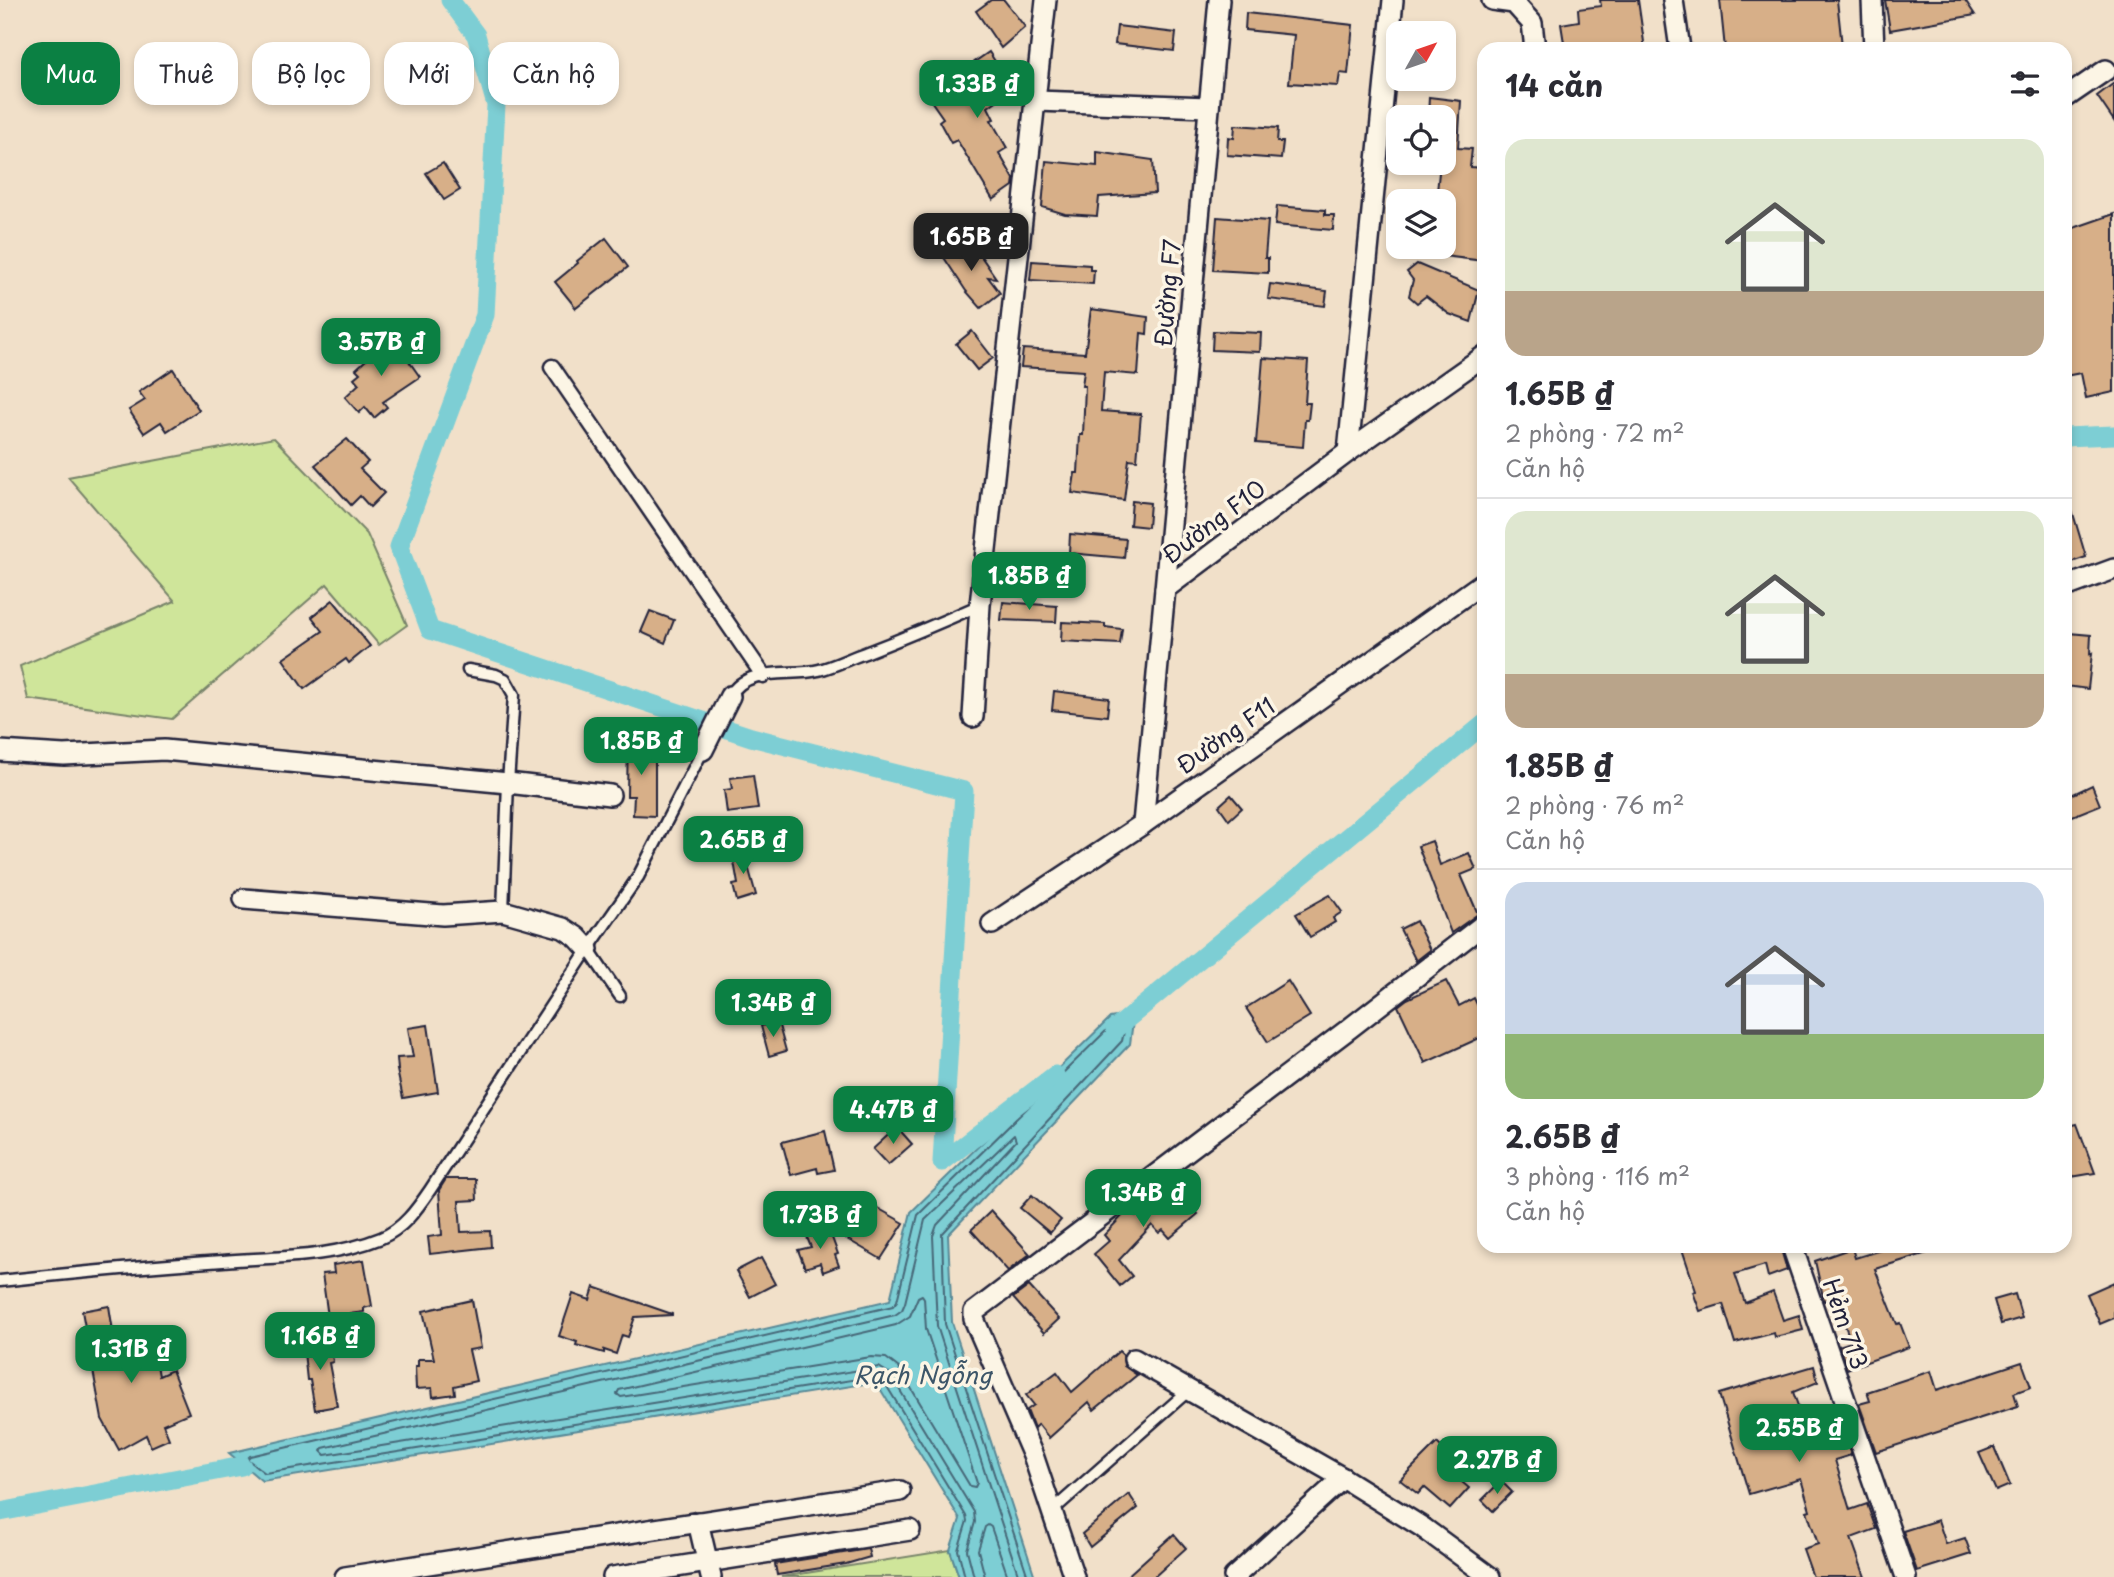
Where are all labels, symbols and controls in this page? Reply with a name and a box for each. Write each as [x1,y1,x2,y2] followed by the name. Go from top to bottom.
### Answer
[1386,21,1456,91] north arrow
[1386,21,1456,259] map controls
[21,42,120,105] chip: Mua
[134,42,238,105] chip: Thuê
[252,42,370,105] chip: Bộ lọc
[384,42,474,105] chip: Mới
[488,42,619,105] chip: Căn hộ
[912,60,1042,120] pin: 1.33B ₫
[1505,62,1603,107] text: 14 căn
[935,65,1019,100] text: 1.33B ₫
[2006,65,2044,103] icon: filters
[1386,105,1456,175] button: locate
[1712,184,1838,310] icon: home
[1386,189,1456,259] button: layers
[906,214,1036,273] pin: 1.65B ₫
[929,218,1013,253] text: 1.65B ₫
[1144,238,1189,348] street label: Đường F7
[316,318,446,378] pin: 3.57B ₫
[337,323,425,358] text: 3.57B ₫
[1505,370,1613,415] text: 1.65B ₫
[1505,415,1685,450] text: 2 phòng · 72 m²
[1505,450,1585,485] text: Căn hộ
[1154,470,1272,571] street label: Đường F10
[964,552,1094,612] pin: 1.85B ₫
[1712,556,1838,682] icon: home
[988,557,1070,592] text: 1.85B ₫
[1169,688,1282,782] street label: Đường F11
[576,718,706,777] pin: 1.85B ₫
[600,722,682,757] text: 1.85B ₫
[1505,742,1613,787] text: 1.85B ₫
[1505,787,1685,822] text: 2 phòng · 76 m²
[678,816,808,876] pin: 2.65B ₫
[699,821,787,856] text: 2.65B ₫
[1505,822,1585,857] text: Căn hộ
[1712,927,1838,1053] icon: home
[708,979,838,1039] pin: 1.34B ₫
[731,984,815,1019] text: 1.34B ₫
[828,1086,958,1146] pin: 4.47B ₫
[849,1091,937,1126] text: 4.47B ₫
[1505,1113,1619,1158] text: 2.65B ₫
[1505,1158,1690,1193] text: 3 phòng · 116 m²
[1078,1170,1208,1229] pin: 1.34B ₫
[1101,1174,1185,1209] text: 1.34B ₫
[755,1192,885,1251] pin: 1.73B ₫
[1505,1193,1585,1228] text: Căn hộ
[779,1196,861,1231] text: 1.73B ₫
[1815,1273,1878,1374] street label: Hẻm 713
[255,1312,385,1372] pin: 1.16B ₫
[281,1317,359,1352] text: 1.16B ₫
[66,1326,196,1385] pin: 1.31B ₫
[91,1330,171,1365] text: 1.31B ₫
[854,1356,993,1392] water label: Rạch Ngỗng
[1734,1404,1864,1464] pin: 2.55B ₫
[1755,1409,1843,1444] text: 2.55B ₫
[1432,1436,1562,1496] pin: 2.27B ₫
[1453,1441,1541,1476] text: 2.27B ₫

